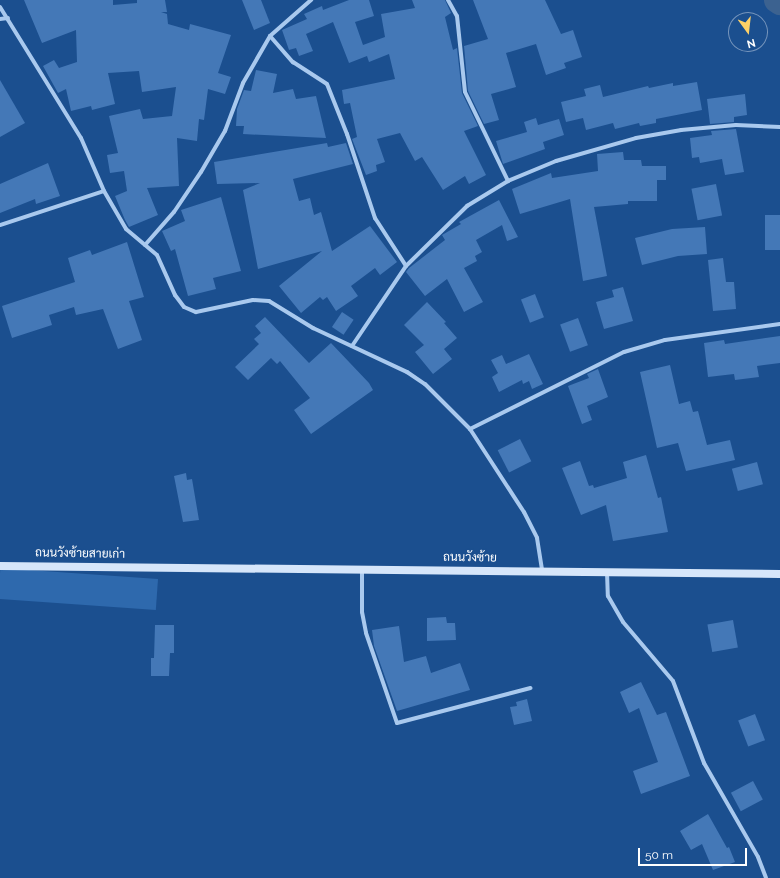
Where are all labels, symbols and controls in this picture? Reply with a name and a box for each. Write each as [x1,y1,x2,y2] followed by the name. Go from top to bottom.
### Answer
[728,12,768,52] north arrow
[745,36,757,50] text: N
[35,546,125,562] street label: ถนนวังซ้ายสายเก่า
[443,550,497,566] street label: ถนนวังซ้าย
[640,840,749,866] scale bar
[645,848,673,862] text: 50 m

